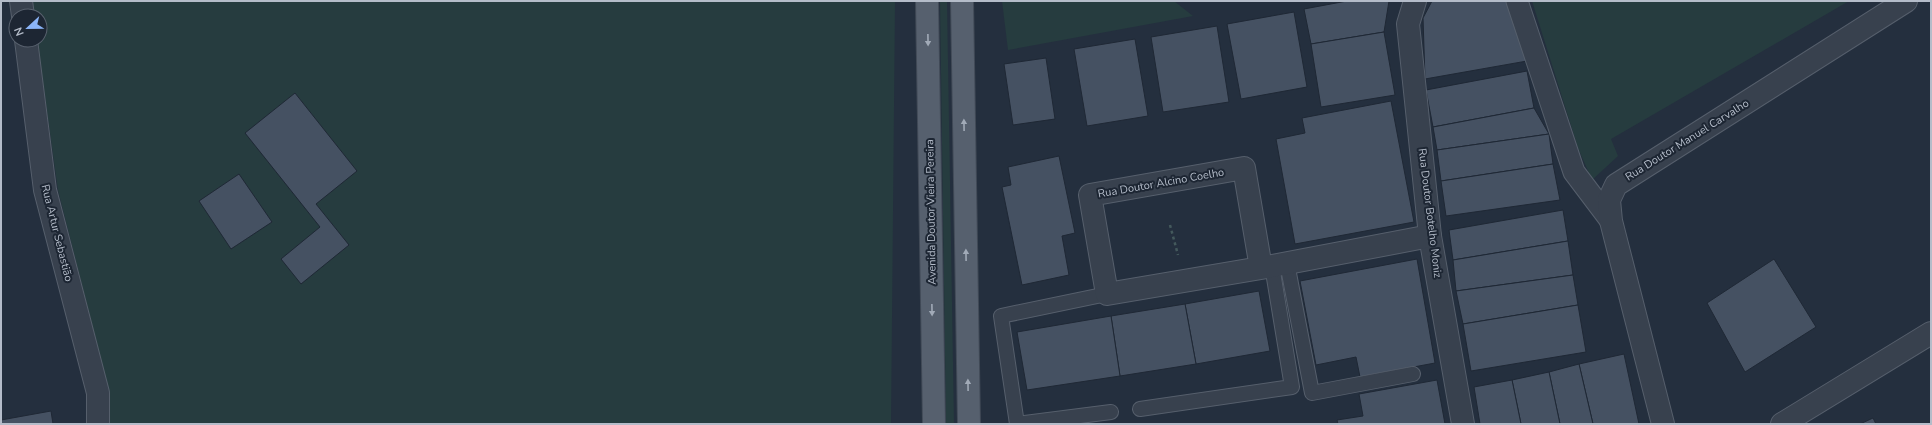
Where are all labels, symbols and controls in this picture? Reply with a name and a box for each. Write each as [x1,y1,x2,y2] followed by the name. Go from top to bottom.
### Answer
[8,8,48,48] north arrow
[11,25,28,38] text: N
[925,34,931,47] one-way arrow
[1622,96,1752,184] street label: Rua Doutor Manuel Carvalho
[961,118,967,131] one-way arrow
[922,139,940,285] street label: Avenida Doutor Vieira Pereira
[1415,147,1445,279] street label: Rua Doutor Botelho Moniz
[1097,165,1225,201] street label: Rua Doutor Alcino Coelho
[38,183,76,283] street label: Rua Artur Sebastião
[963,248,969,261] one-way arrow
[929,304,935,317] one-way arrow
[965,378,971,391] one-way arrow

